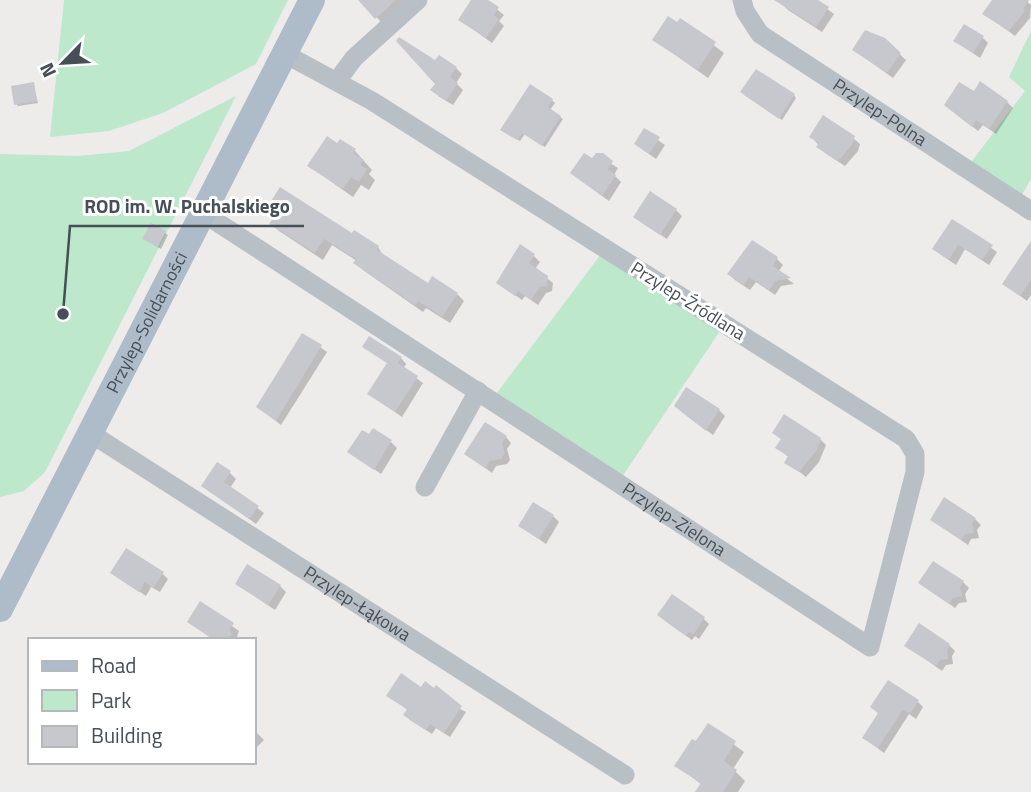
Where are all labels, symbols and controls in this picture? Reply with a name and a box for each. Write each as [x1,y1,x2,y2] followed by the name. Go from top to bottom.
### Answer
[28,28,98,98] north arrow
[31,58,63,82] text: N
[828,71,932,153] street label: Przylep-Polna
[70,186,304,226] callout: ROD im. W. Puchalskiego
[84,191,290,220] text: ROD im. W. Puchalskiego
[99,247,194,398] street label: Przylep-Solidarności
[626,255,751,347] street label: Przylep-Źródlana
[617,475,732,563] street label: Przylep-Zielona
[298,559,416,648] street label: Przylep-Łąkowa
[28,638,256,764] legend
[91,649,136,681] text: Road
[91,684,131,716] text: Park
[91,719,163,751] text: Building

